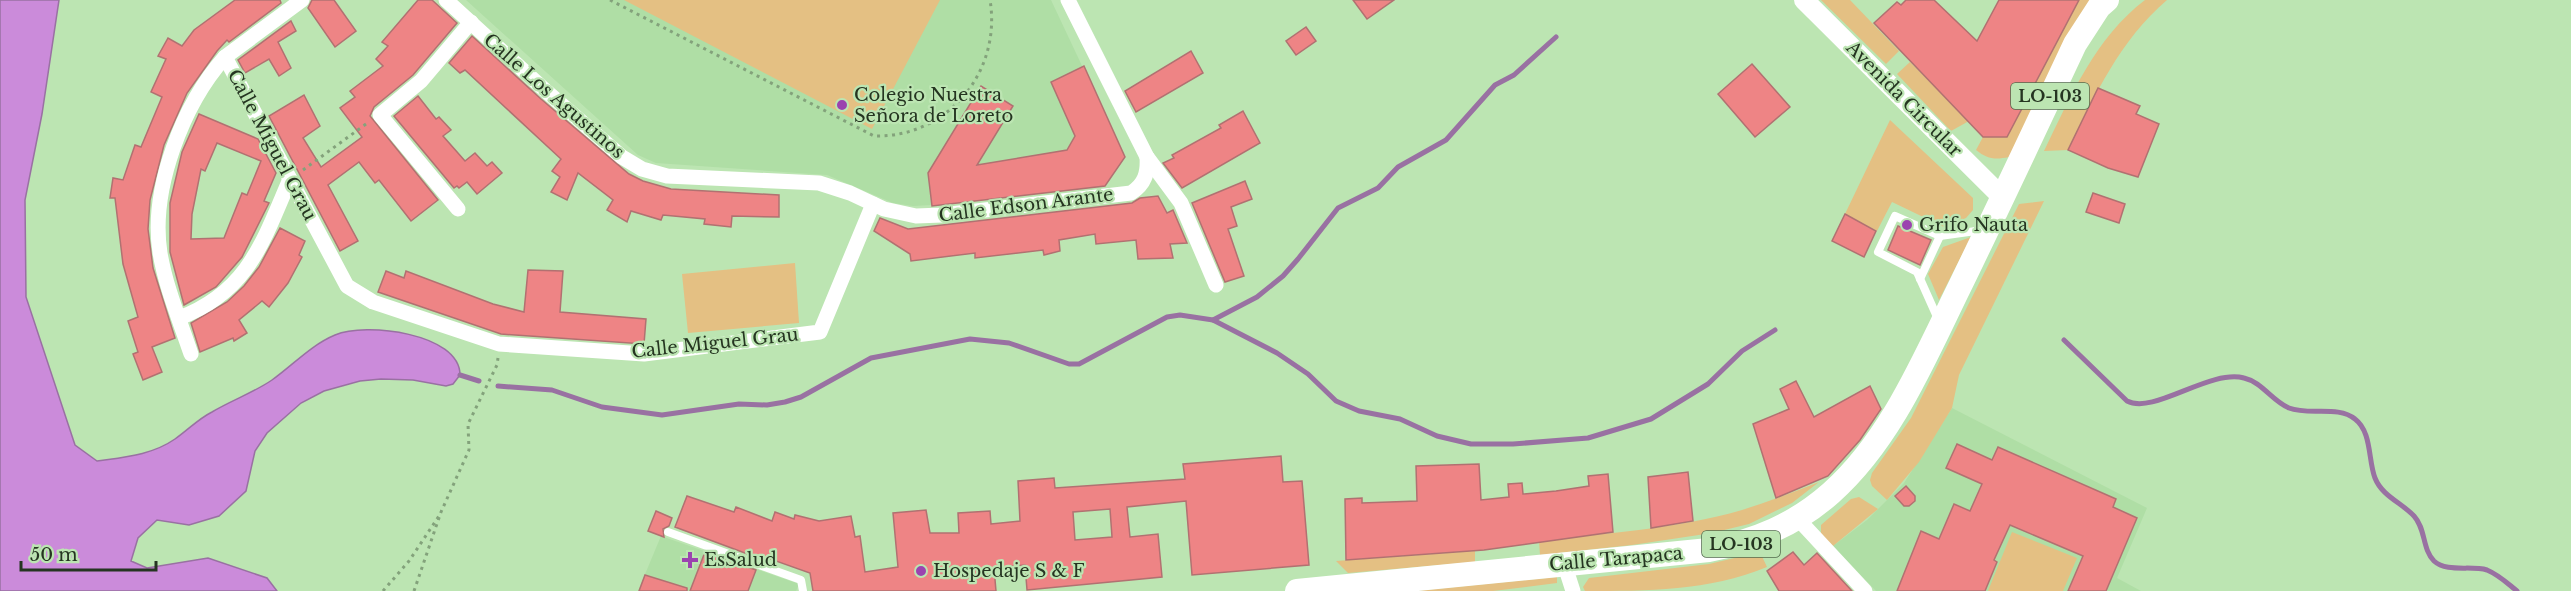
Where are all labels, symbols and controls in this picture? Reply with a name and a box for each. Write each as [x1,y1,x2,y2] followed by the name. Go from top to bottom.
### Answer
[479,29,629,163] street label: Calle Los Agustinos
[1841,36,1967,162] street label: Avenida Circular
[223,66,321,224] street label: Calle Miguel Grau
[2011,83,2089,109] road number: LO-103
[854,84,1013,127] place label: Colegio Nuestra Señora de Loreto
[835,98,849,112] marker: Colegio Nuestra Señora de Loreto
[938,183,1114,227] street label: Calle Edson Arante
[1919,214,2028,236] place label: Grifo Nauta
[1900,218,1914,232] marker: Grifo Nauta
[630,323,800,363] street label: Calle Miguel Grau
[1702,531,1780,557] road number: LO-103
[21,534,156,572] scale bar
[1548,542,1684,576] street label: Calle Tarapaca
[30,544,78,566] text: 50 m
[704,549,777,571] place label: EsSalud
[681,551,699,569] marker: EsSalud
[933,560,1085,582] place label: Hospedaje S & F
[914,564,928,578] marker: Hospedaje S & F

